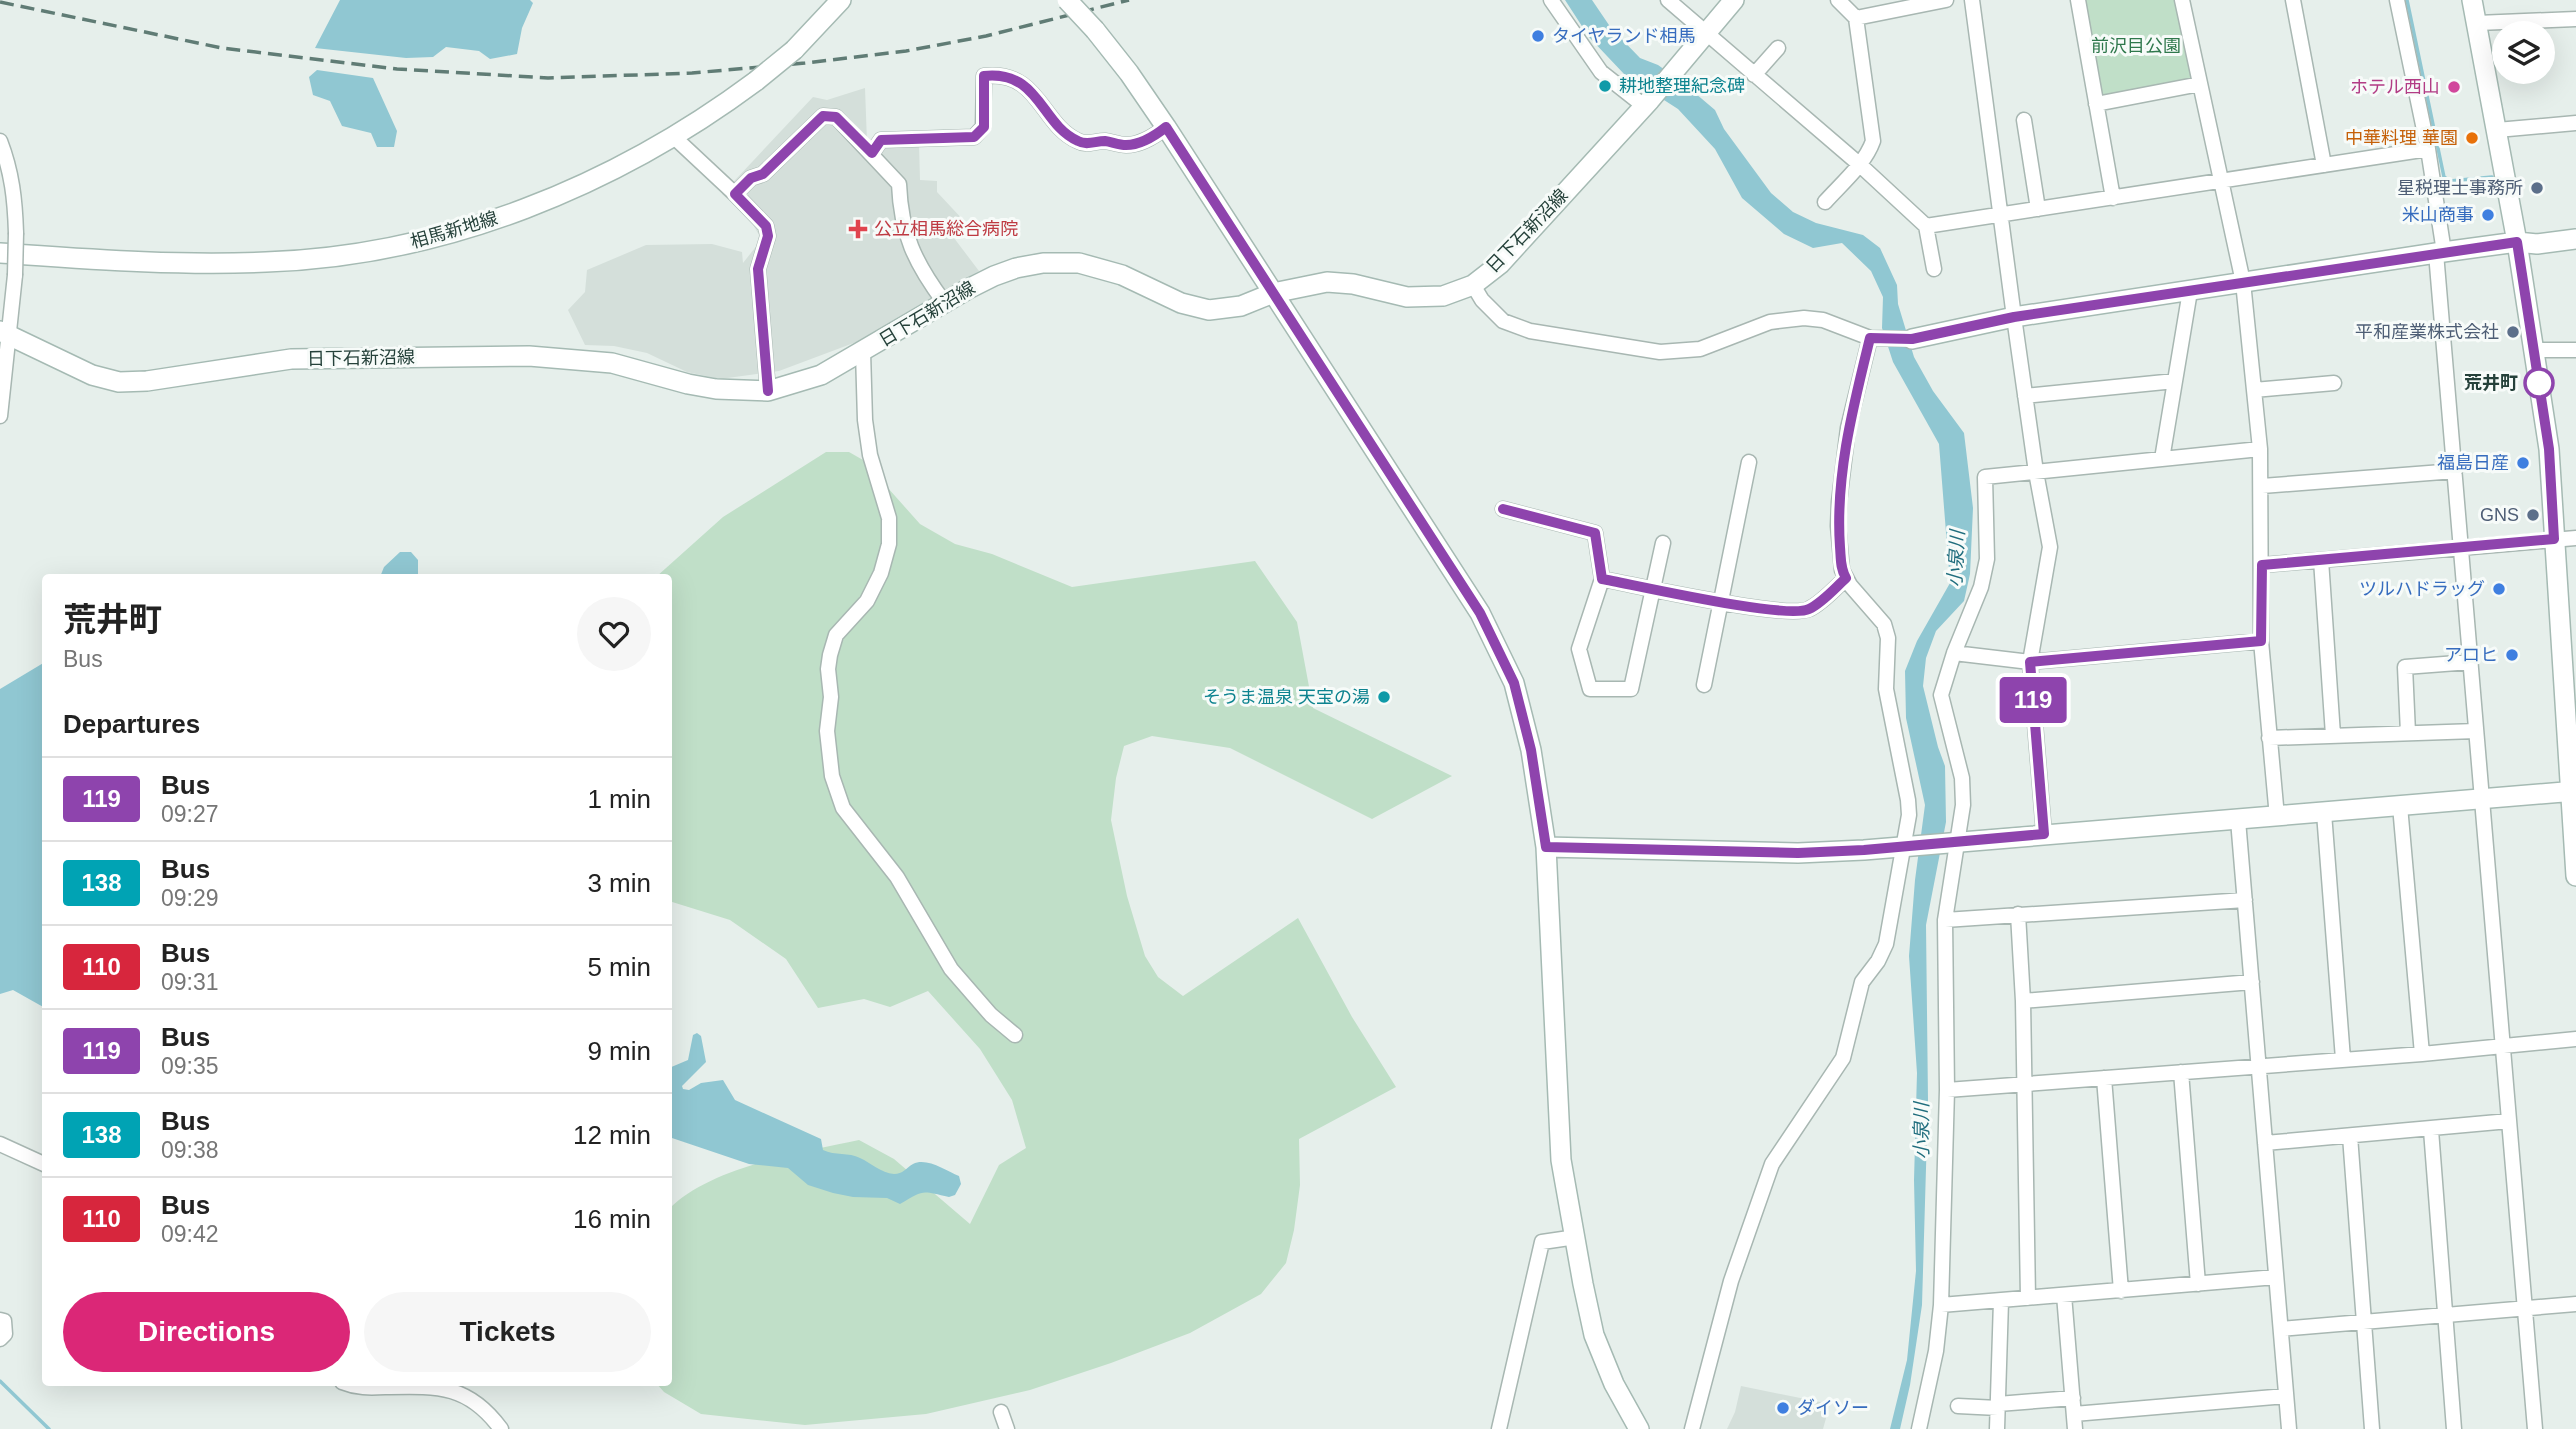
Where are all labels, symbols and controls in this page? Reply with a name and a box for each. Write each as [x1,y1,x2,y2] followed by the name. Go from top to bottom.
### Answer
[2492,21,2555,84] map controls
[2492,21,2555,84] button: layers
[1552,26,1695,46] place label: タイヤランド相馬
[1530,28,1546,44] marker: タイヤランド相馬
[2091,36,2181,56] park label: 前沢目公園
[1619,76,1745,96] place label: 耕地整理紀念碑
[2350,77,2440,97] place label: ホテル西山
[1597,78,1613,94] marker: 耕地整理紀念碑
[2446,79,2462,95] marker: ホテル西山
[2345,128,2458,148] place label: 中華料理 華園
[2464,130,2480,146] marker: 中華料理 華園
[2397,178,2523,198] place label: 星税理士事務所
[2529,180,2545,196] marker: 星税理士事務所
[1482,185,1572,277] street label: 日下石新沼線
[2402,205,2474,225] place label: 米山商事
[2480,207,2496,223] marker: 米山商事
[408,208,500,252] street label: 相馬新地線
[848,219,868,239] marker: 公立相馬総合病院
[874,219,1018,239] place label: 公立相馬総合病院
[876,278,978,350] street label: 日下石新沼線
[2355,322,2499,342] place label: 平和産業株式会社
[2505,324,2521,340] marker: 平和産業株式会社
[307,347,415,369] street label: 日下石新沼線
[2524,368,2554,398] marker: 荒井町
[2464,373,2518,393] place label: 荒井町
[2437,453,2509,473] place label: 福島日産
[2515,455,2531,471] marker: 福島日産
[2480,505,2519,525] place label: GNS
[2525,507,2541,523] marker: GNS
[1944,528,1968,588] water label: 小泉川
[2359,579,2485,599] place label: ツルハドラッグ
[2491,581,2507,597] marker: ツルハドラッグ
[577,597,651,671] button: heart
[63,601,162,638] text: 荒井町
[2444,645,2498,665] place label: アロヒ
[63,646,103,672] text: Bus
[2504,647,2520,663] marker: アロヒ
[1993,677,2073,723] line badge: 119
[2014,686,2052,713] text: 119
[1203,687,1370,707] place label: そうま温泉 天宝の湯
[1376,689,1392,705] marker: そうま温泉 天宝の湯
[63,709,200,739] text: Departures
[161,770,210,800] text: Bus
[587,784,651,814] text: 1 min
[82,785,121,812] text: 119
[161,801,219,827] text: 09:27
[161,854,210,884] text: Bus
[587,868,651,898] text: 3 min
[81,869,122,896] text: 138
[161,885,219,911] text: 09:29
[161,938,210,968] text: Bus
[587,952,651,982] text: 5 min
[82,953,121,980] text: 110
[161,969,219,995] text: 09:31
[161,1022,210,1052] text: Bus
[587,1036,651,1066] text: 9 min
[82,1037,121,1064] text: 119
[161,1053,219,1079] text: 09:35
[1911,1101,1932,1160] water label: 小泉川
[161,1106,210,1136] text: Bus
[573,1120,651,1150] text: 12 min
[81,1121,122,1148] text: 138
[161,1137,219,1163] text: 09:38
[161,1190,210,1220] text: Bus
[573,1204,651,1234] text: 16 min
[82,1205,121,1232] text: 110
[161,1221,219,1247] text: 09:42
[63,1292,350,1372] button: Directions
[364,1292,651,1372] button: Tickets
[1797,1398,1869,1418] place label: ダイソー
[1775,1400,1791,1416] marker: ダイソー

